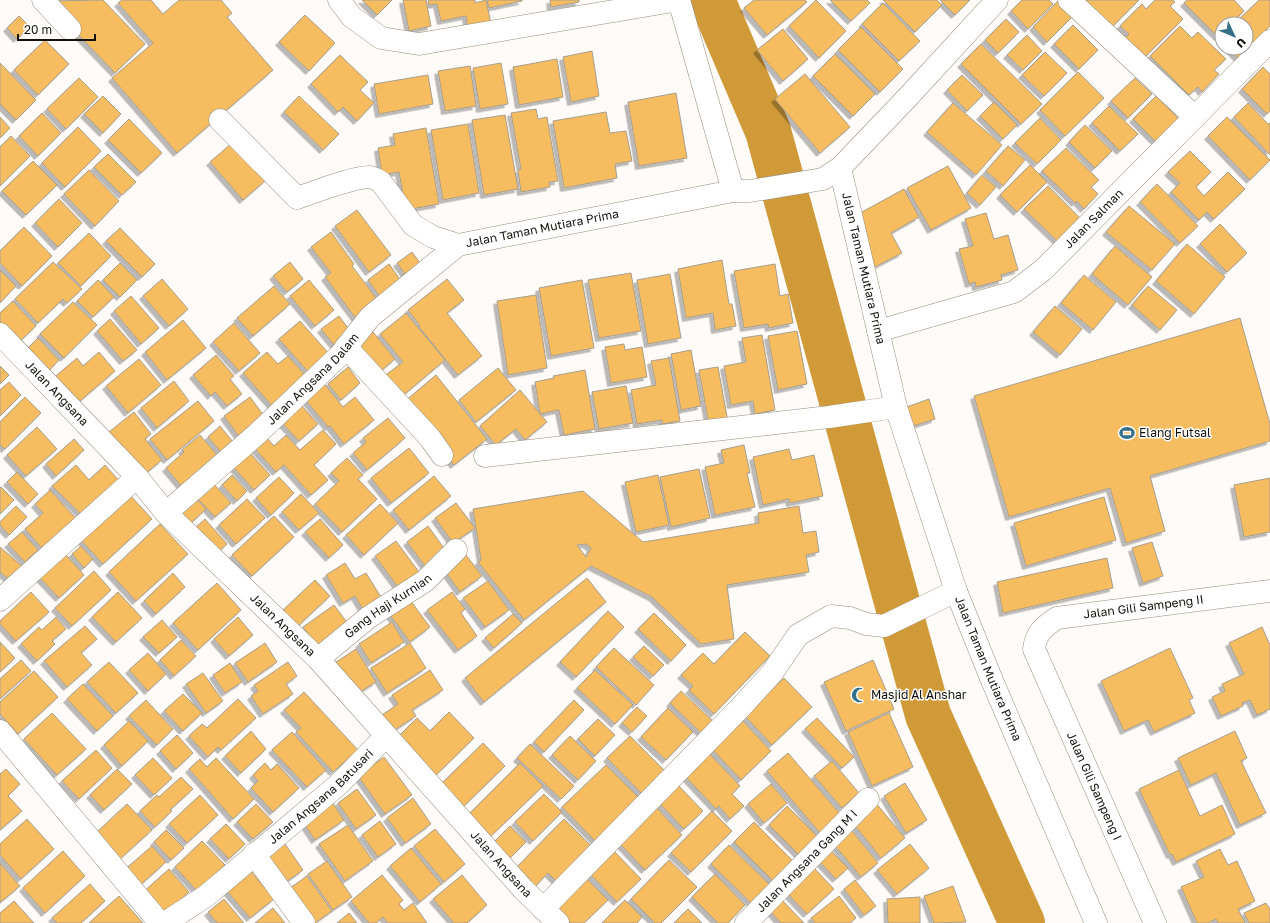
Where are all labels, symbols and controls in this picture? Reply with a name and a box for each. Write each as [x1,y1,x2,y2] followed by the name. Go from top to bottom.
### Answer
[18,16,95,42] scale bar
[1214,16,1254,56] north arrow
[24,22,52,37] text: 20 m
[1234,36,1249,51] text: U
[1061,186,1126,251] street label: Jalan Salman
[839,191,889,346] street label: Jalan Taman Mutiara Prima
[465,206,620,250] street label: Jalan Taman Mutiara Prima
[263,330,362,428] street label: Jalan Angsana Dalam
[22,357,92,429] street label: Jalan Angsana
[1118,424,1136,442] sports icon: Elang Futsal
[1139,425,1211,440] place label: Elang Futsal
[341,570,435,641] street label: Gang Haji Kurnian
[247,590,319,659] street label: Jalan Angsana
[1082,591,1204,622] street label: Jalan Gili Sampeng II
[952,594,1025,743] street label: Jalan Taman Mutiara Prima
[850,686,868,704] mosque icon: Masjid Al Anshar
[871,687,967,702] place label: Masjid Al Anshar
[1064,729,1125,842] street label: Jalan Gili Sampeng I
[265,746,376,847] street label: Jalan Angsana Batusari
[753,806,860,915] street label: Jalan Angsana Gang M I
[468,827,535,900] street label: Jalan Angsana

